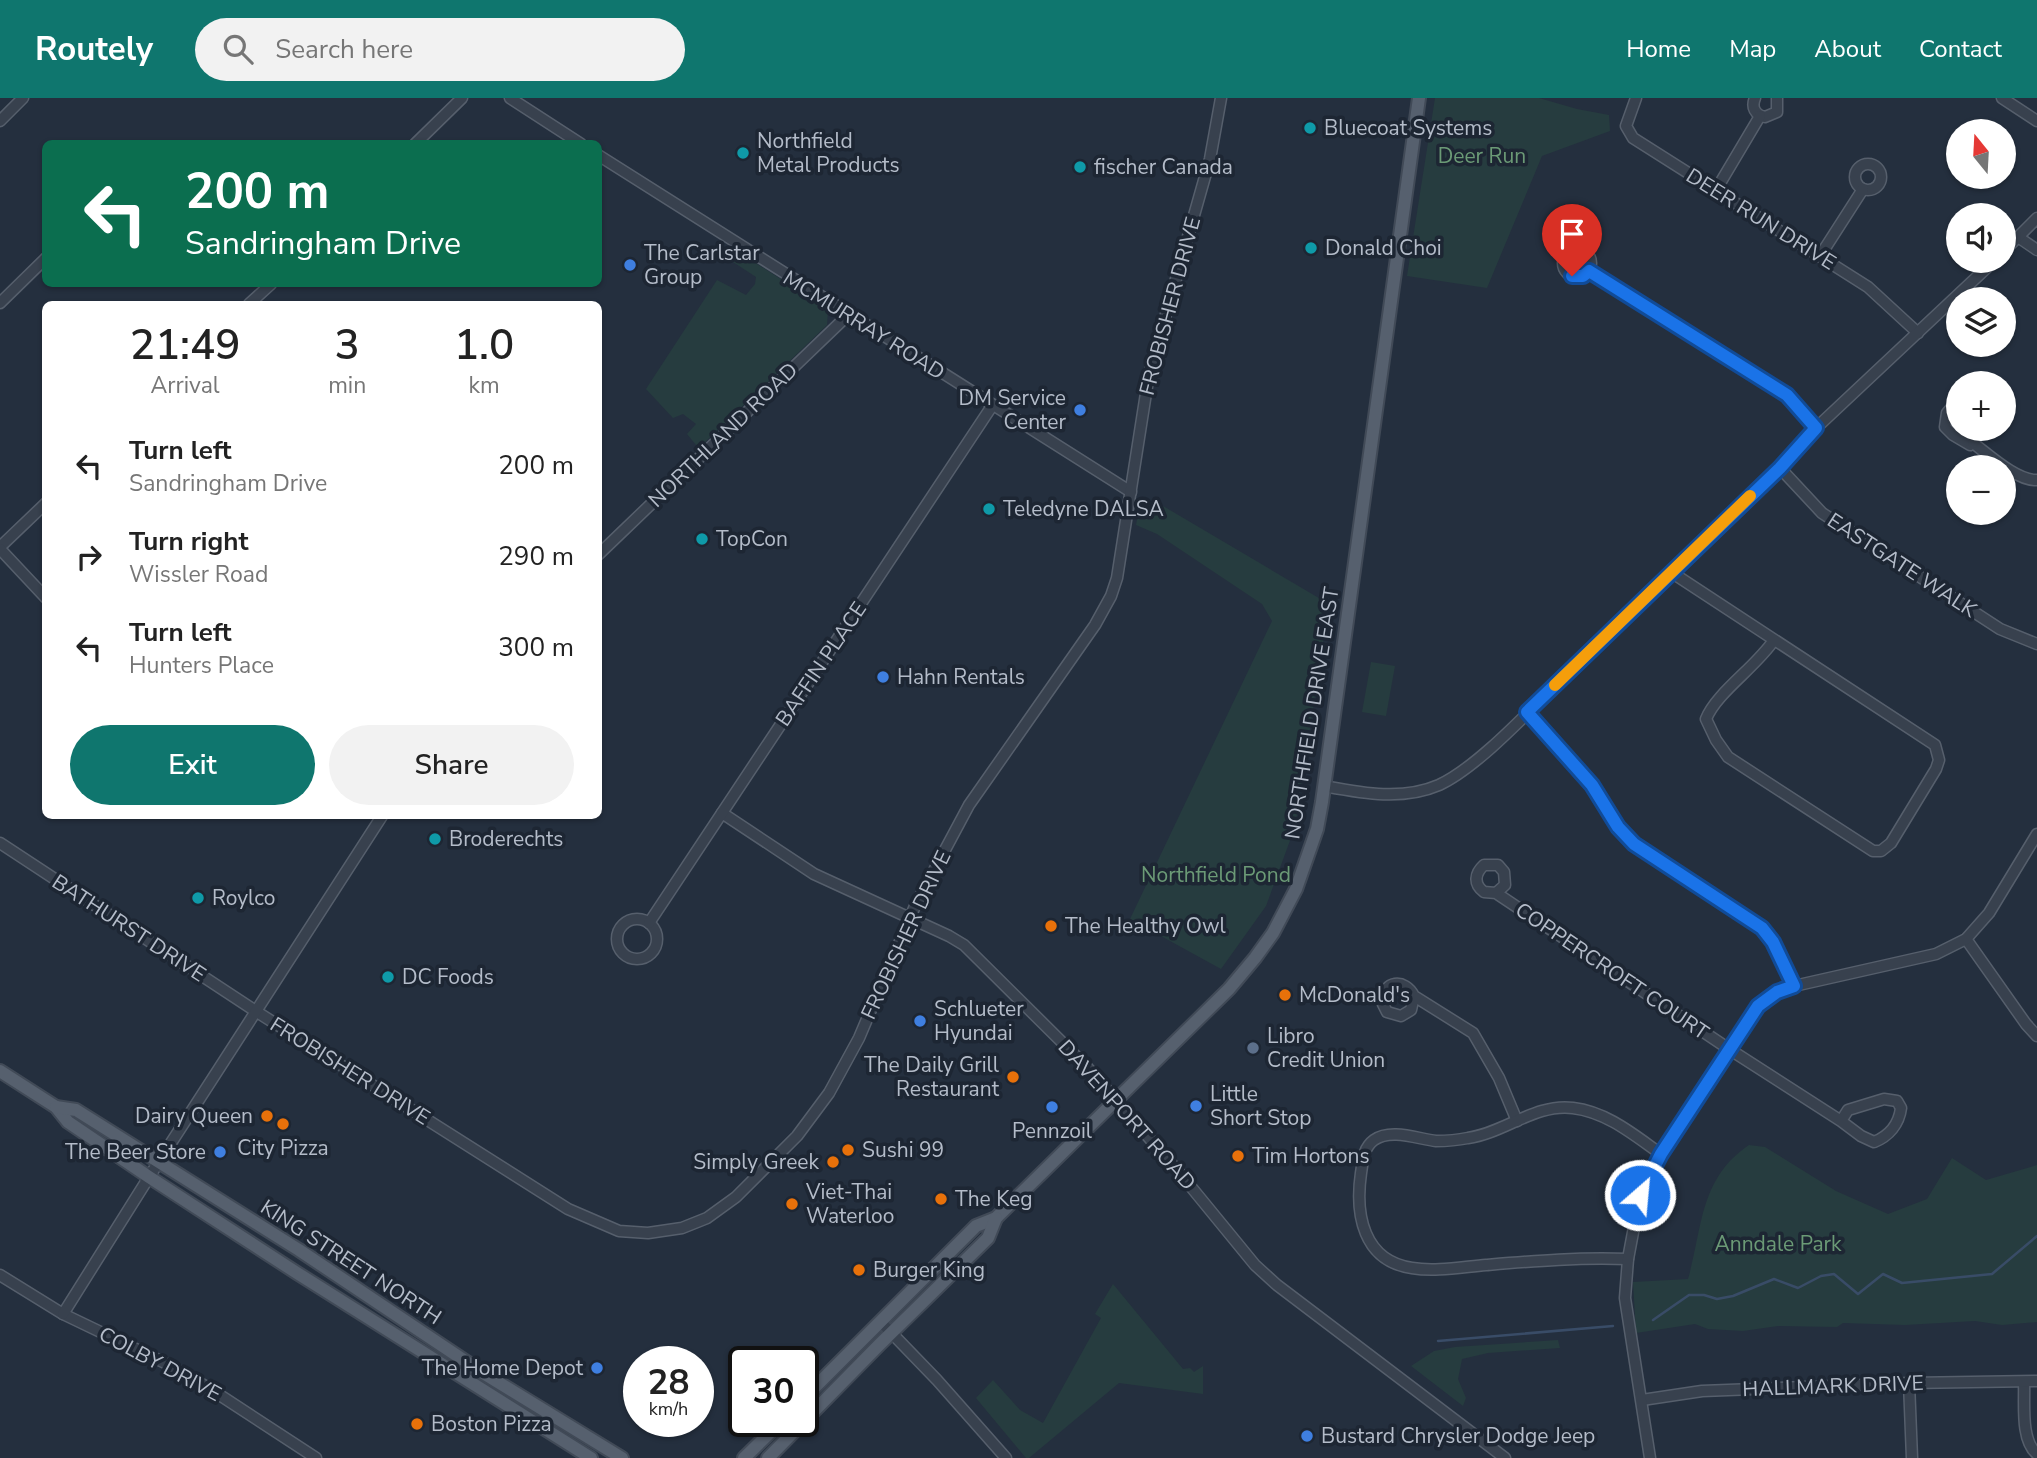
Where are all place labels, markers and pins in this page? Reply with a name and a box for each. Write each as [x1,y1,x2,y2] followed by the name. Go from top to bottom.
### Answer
[1324,114,1492,142] place label: Bluecoat Systems
[1302,120,1318,136] marker: Bluecoat Systems
[757,127,900,179] place label: Northfield Metal Products
[735,145,751,161] marker: Northfield Metal Products
[1094,153,1233,181] place label: fischer Canada
[1072,159,1088,175] marker: fischer Canada
[1542,204,1602,276] pin
[1325,234,1442,262] place label: Donald Choi
[644,239,760,291] place label: The Carlstar Group
[1303,240,1319,256] marker: Donald Choi
[622,257,638,273] marker: The Carlstar Group
[958,384,1066,436] place label: DM Service Center
[1072,402,1088,418] marker: DM Service Center
[1003,495,1164,523] place label: Teledyne DALSA
[981,501,997,517] marker: Teledyne DALSA
[716,525,788,553] place label: TopCon
[694,531,710,547] marker: TopCon
[897,663,1025,691] place label: Hahn Rentals
[875,669,891,685] marker: Hahn Rentals
[449,825,563,853] place label: Broderechts
[427,831,443,847] marker: Broderechts
[212,884,275,912] place label: Roylco
[190,890,206,906] marker: Roylco
[1065,912,1227,940] place label: The Healthy Owl
[1043,918,1059,934] marker: The Healthy Owl
[402,963,494,991] place label: DC Foods
[380,969,396,985] marker: DC Foods
[1299,981,1410,1009] place label: McDonald's
[1277,987,1293,1003] marker: McDonald's
[934,995,1024,1047] place label: Schlueter Hyundai
[912,1013,928,1029] marker: Schlueter Hyundai
[1267,1022,1385,1074] place label: Libro Credit Union
[1245,1040,1261,1056] marker: Libro Credit Union
[864,1051,1000,1103] place label: The Daily Grill Restaurant
[1005,1069,1021,1085] marker: The Daily Grill Restaurant
[1210,1080,1311,1132] place label: Little Short Stop
[1188,1098,1204,1114] marker: Little Short Stop
[1044,1099,1060,1115] marker: Pennzoil
[135,1102,253,1130] place label: Dairy Queen
[259,1108,275,1124] marker: Dairy Queen
[275,1116,291,1132] marker: City Pizza
[1012,1117,1093,1145] place label: Pennzoil
[237,1134,329,1162] place label: City Pizza
[862,1136,944,1164] place label: Sushi 99
[65,1138,206,1166] place label: The Beer Store
[840,1142,856,1158] marker: Sushi 99
[1252,1142,1370,1170] place label: Tim Hortons
[212,1144,228,1160] marker: The Beer Store
[693,1148,819,1176] place label: Simply Greek
[1230,1148,1246,1164] marker: Tim Hortons
[825,1154,841,1170] marker: Simply Greek
[805,1178,894,1230] place label: Viet-Thai Waterloo
[955,1185,1033,1213] place label: The Keg
[933,1191,949,1207] marker: The Keg
[784,1196,800,1212] marker: Viet-Thai Waterloo
[873,1256,985,1284] place label: Burger King
[851,1262,867,1278] marker: Burger King
[422,1354,584,1382] place label: The Home Depot
[589,1360,605,1376] marker: The Home Depot
[431,1410,552,1438] place label: Boston Pizza
[409,1416,425,1432] marker: Boston Pizza
[1321,1422,1595,1450] place label: Bustard Chrysler Dodge Jeep
[1299,1428,1315,1444] marker: Bustard Chrysler Dodge Jeep

